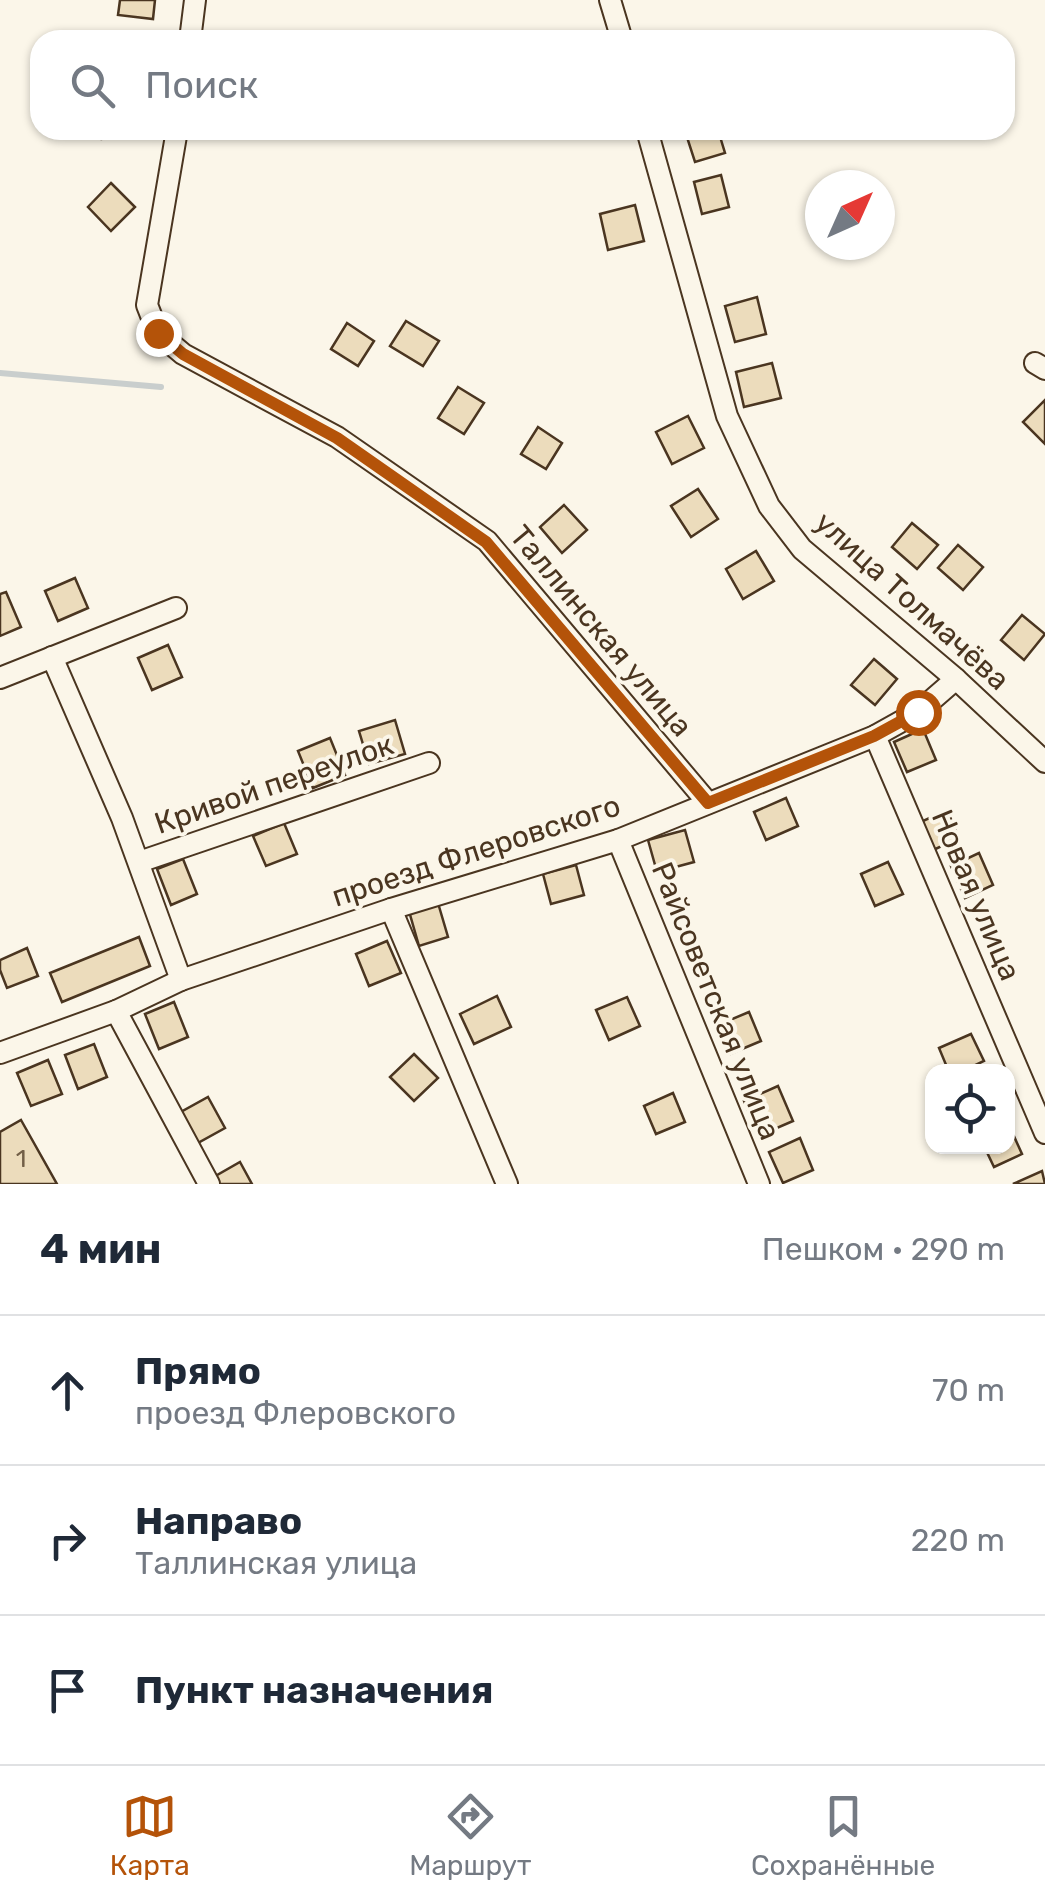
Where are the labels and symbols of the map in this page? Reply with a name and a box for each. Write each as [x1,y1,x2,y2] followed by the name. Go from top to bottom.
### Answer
[805,170,895,260] north arrow
[136,311,182,357] route end
[807,504,1017,698] street label: улица Толмачёва
[502,518,700,744] street label: Таллинская улица
[896,690,942,736] route start
[150,726,398,842] street label: Кривой переулок
[327,787,625,915] street label: проезд Флеровского
[924,804,1028,986] street label: Новая улица
[644,857,788,1145] street label: Райсоветская улица
[16,1144,26,1173] house number: 1

